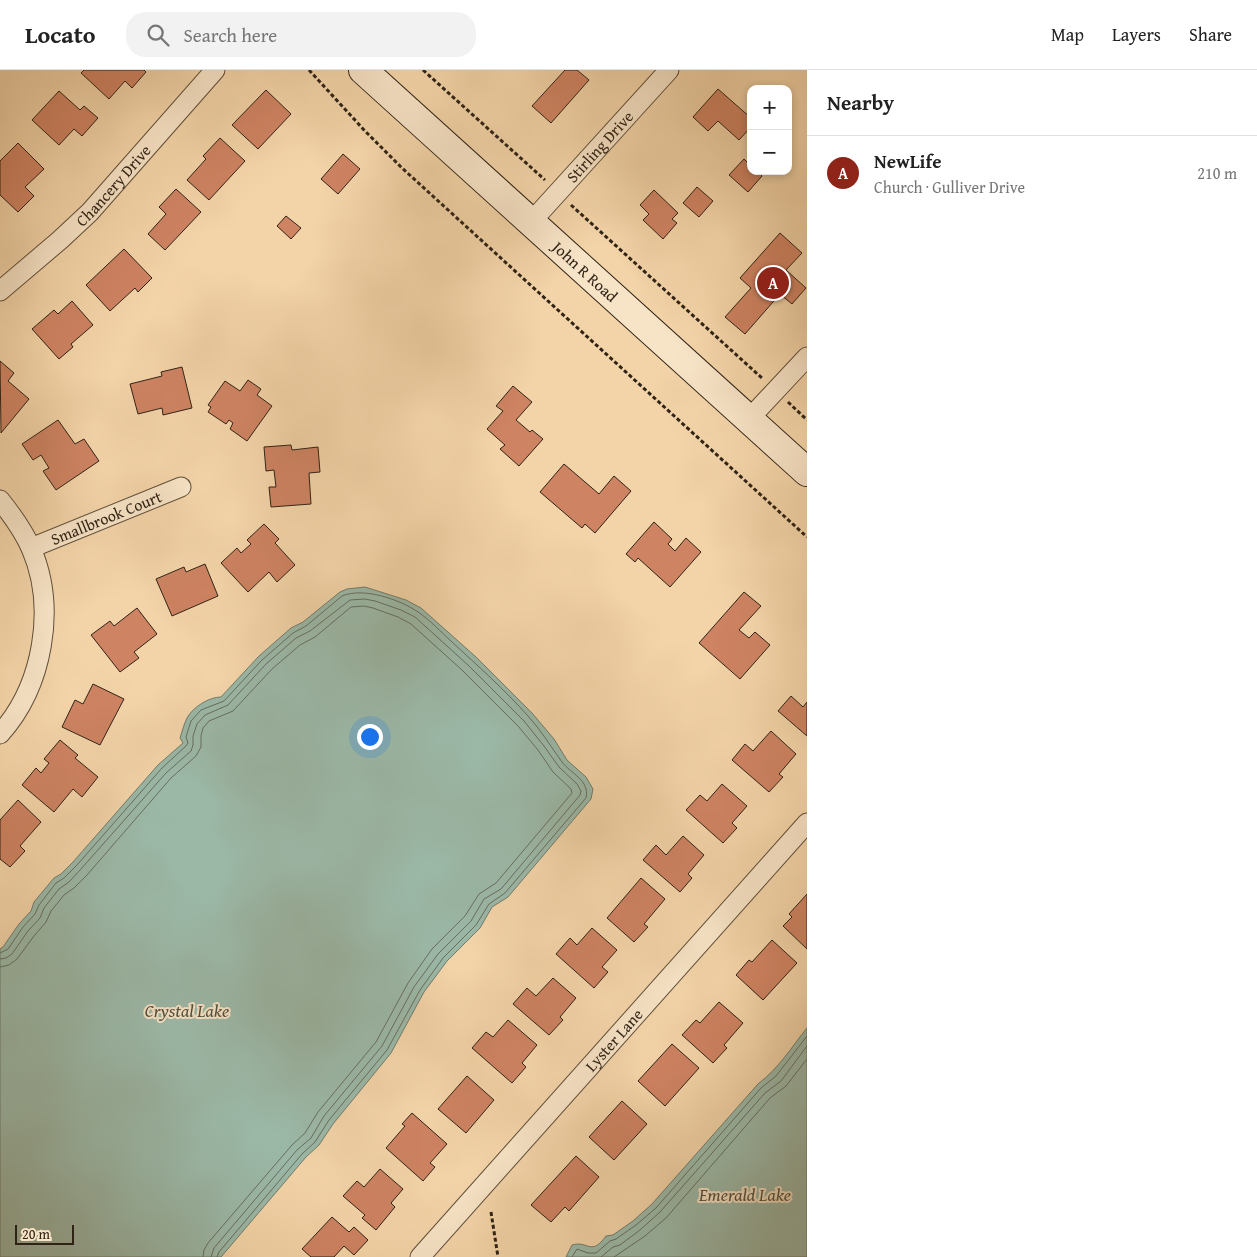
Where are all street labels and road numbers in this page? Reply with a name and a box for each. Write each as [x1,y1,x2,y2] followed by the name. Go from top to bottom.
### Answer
[560,105,639,188] street label: Stirling Drive
[70,139,156,232] street label: Chancery Drive
[546,234,624,308] street label: John R Road
[47,484,165,551] street label: Smallbrook Court
[579,1003,648,1077] street label: Lyster Lane

